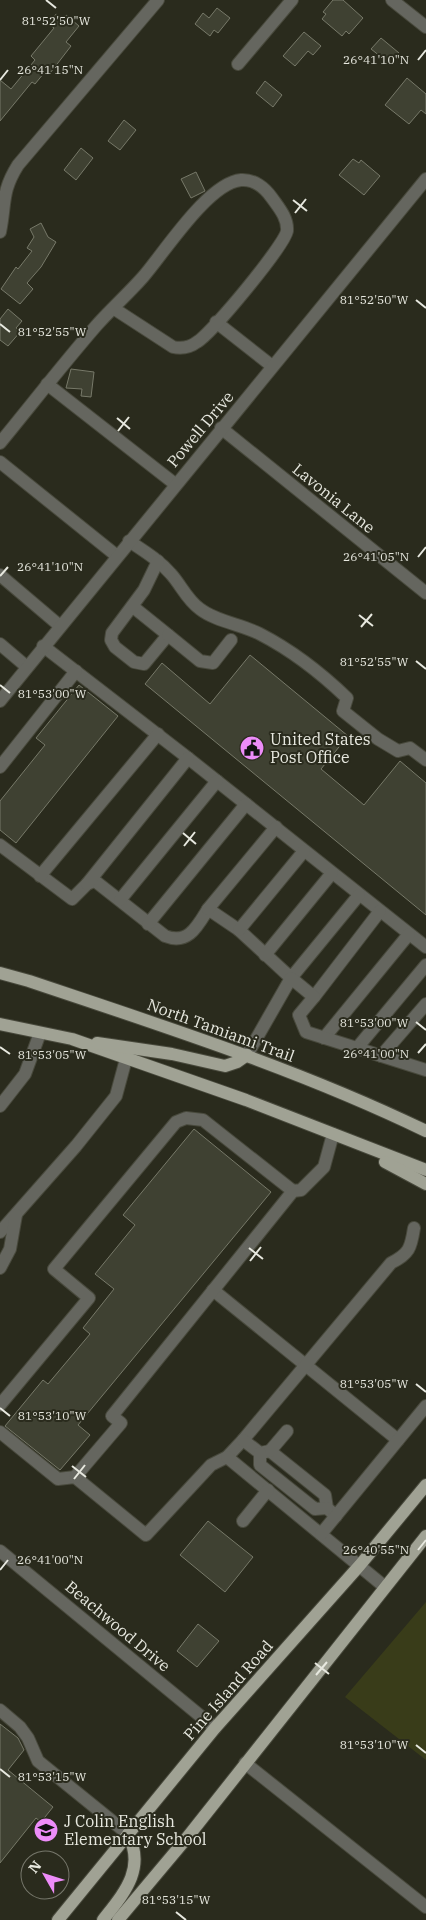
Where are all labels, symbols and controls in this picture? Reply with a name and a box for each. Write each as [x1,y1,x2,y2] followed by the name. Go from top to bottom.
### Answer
[22,13,91,28] text: 81°52'50"W
[343,52,409,67] text: 26°41'10"N
[17,62,83,77] text: 26°41'15"N
[340,292,409,307] text: 81°52'50"W
[18,324,87,339] text: 81°52'55"W
[162,387,238,471] street label: Powell Drive
[289,459,379,537] street label: Lavonia Lane
[343,549,409,564] text: 26°41'05"N
[17,559,83,574] text: 26°41'10"N
[340,654,409,669] text: 81°52'55"W
[18,686,87,701] text: 81°53'00"W
[270,729,371,767] place label: United States Post Office
[239,735,265,761] public building icon: United States Post Office
[145,994,298,1066] street label: North Tamiami Trail
[340,1015,409,1030] text: 81°53'00"W
[343,1046,409,1061] text: 26°41'00"N
[18,1047,87,1062] text: 81°53'05"W
[340,1376,409,1391] text: 81°53'05"W
[18,1408,87,1423] text: 81°53'10"W
[343,1542,409,1557] text: 26°40'55"N
[17,1552,83,1567] text: 26°41'00"N
[61,1576,175,1676] street label: Beachwood Drive
[179,1636,277,1744] street label: Pine Island Road
[340,1737,409,1752] text: 81°53'10"W
[18,1769,87,1784] text: 81°53'15"W
[64,1811,207,1849] place label: J Colin English Elementary School
[33,1817,59,1843] school or university icon: J Colin English Elementary School
[20,1850,70,1900] north arrow
[24,1857,45,1877] text: N
[142,1892,211,1907] text: 81°53'15"W

